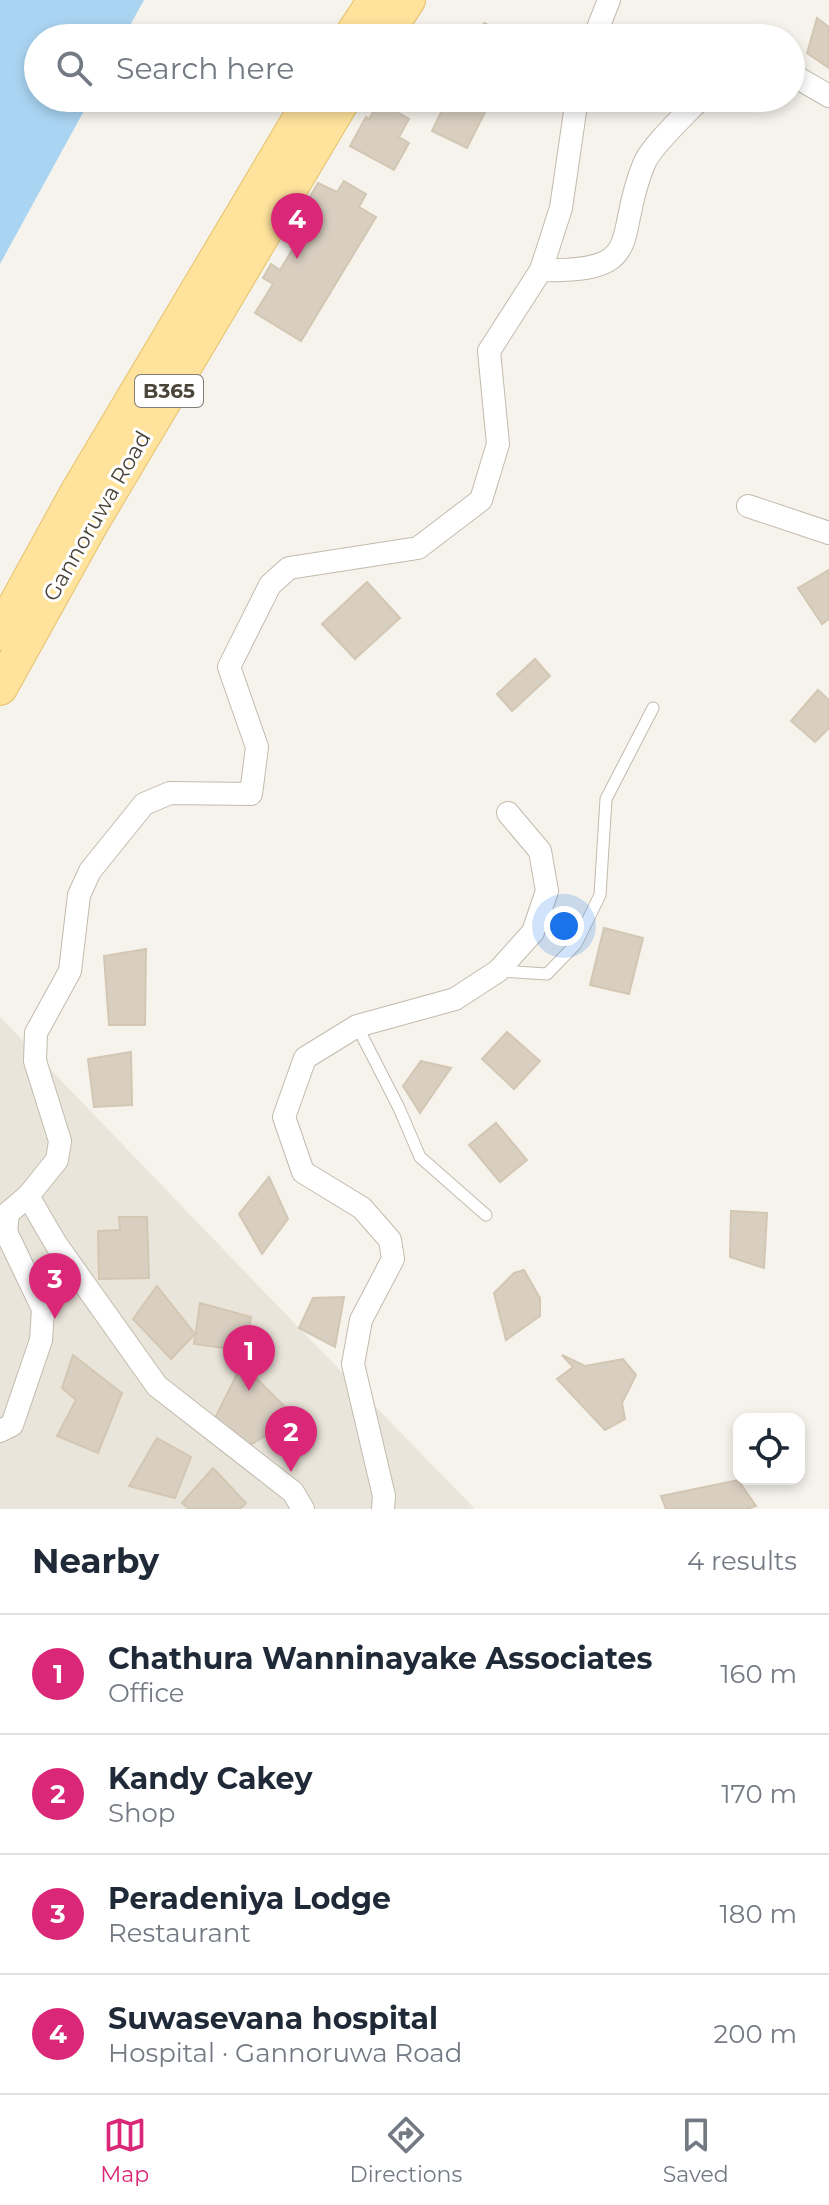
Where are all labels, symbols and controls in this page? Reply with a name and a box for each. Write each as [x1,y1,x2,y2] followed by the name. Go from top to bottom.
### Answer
[24,24,805,112] search box
[52,46,96,90] icon: search
[116,50,294,87] text: Search here
[271,193,323,259] pin: 4
[135,375,203,407] road number: B365
[37,426,157,606] street label: Gannoruwa Road
[544,906,584,946] your location
[29,1253,81,1319] pin: 3
[223,1325,275,1391] pin: 1
[265,1406,317,1472] pin: 2
[733,1413,805,1485] map controls
[733,1413,805,1485] button: locate
[32,1540,159,1582] text: Nearby
[687,1545,797,1577] text: 4 results
[108,1640,652,1677] text: Chathura Wanninayake Associates
[53,1658,63,1690] text: 1
[720,1658,797,1690] text: 160 m
[108,1677,185,1709] text: Office
[108,1760,312,1797] text: Kandy Cakey
[50,1778,66,1810] text: 2
[721,1778,797,1810] text: 170 m
[108,1797,176,1829] text: Shop
[108,1880,391,1917] text: Peradeniya Lodge
[50,1898,66,1930] text: 3
[719,1898,797,1930] text: 180 m
[108,1917,251,1949] text: Restaurant
[108,2000,438,2037] text: Suwasevana hospital
[49,2018,67,2050] text: 4
[713,2018,797,2050] text: 200 m
[108,2037,462,2069] text: Hospital · Gannoruwa Road
[100,2113,149,2188] tab: Map
[350,2113,462,2188] tab: Directions
[663,2113,729,2188] tab: Saved

